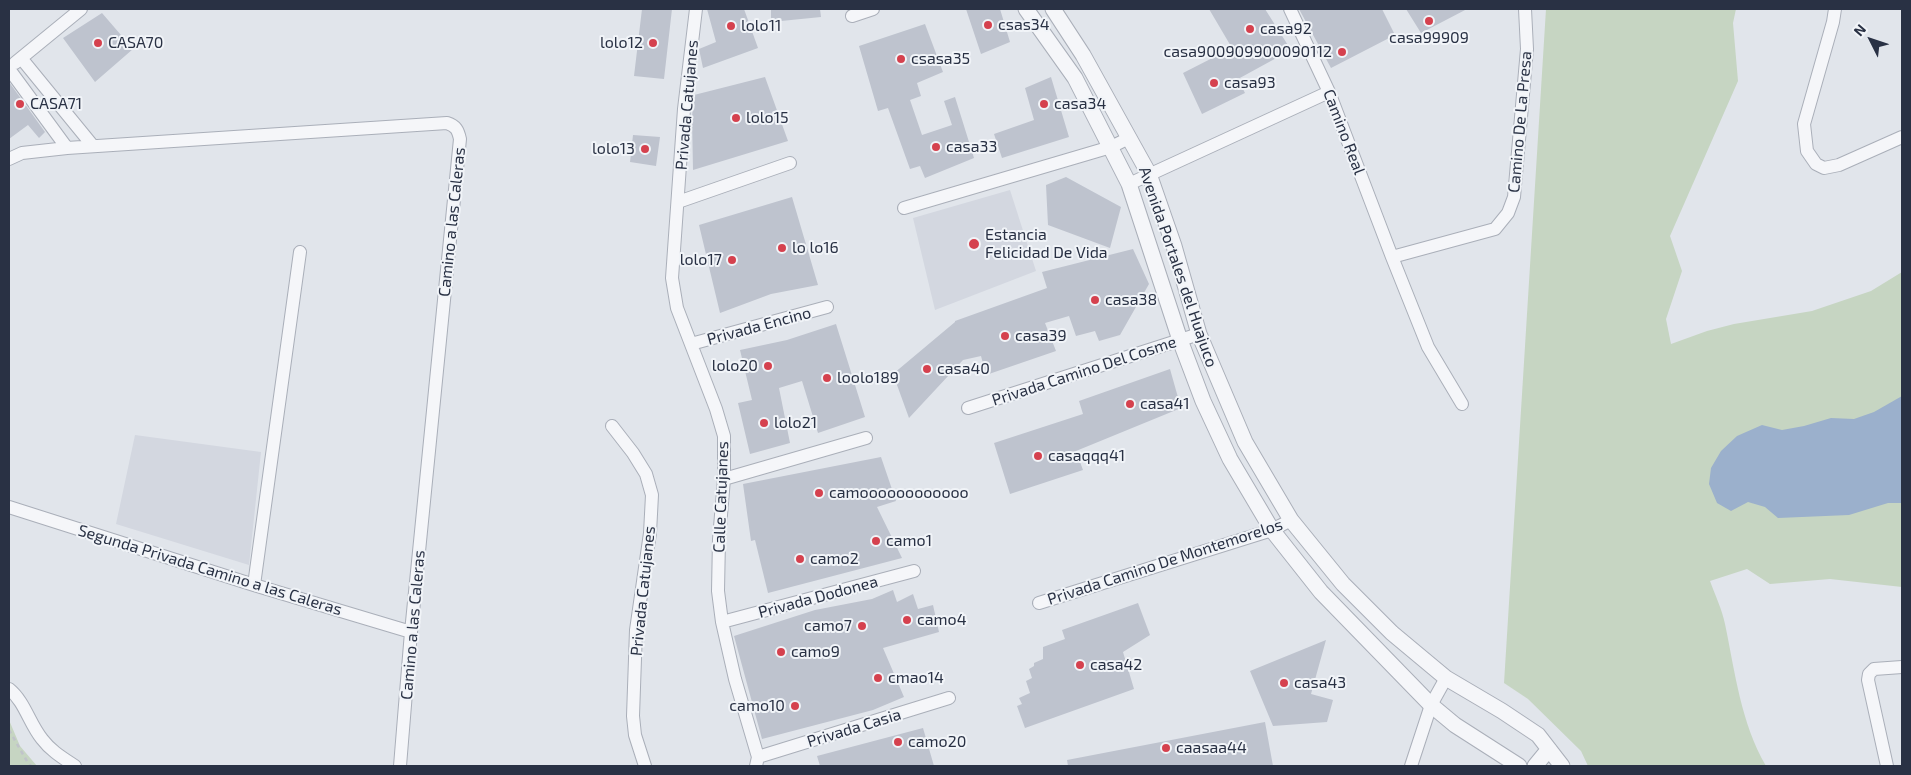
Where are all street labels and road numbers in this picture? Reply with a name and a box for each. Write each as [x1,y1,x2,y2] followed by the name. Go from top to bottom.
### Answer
[672,39,702,171] street label: Privada Catujanes
[1504,50,1536,194] street label: Camino De La Presa
[1319,87,1369,177] street label: Camino Real
[435,146,469,298] street label: Camino a las Caleras
[1135,164,1221,370] street label: Avenida Portales del Huajuco
[705,303,813,349] street label: Privada Encino
[989,332,1179,410] street label: Privada Camino Del Cosme
[709,441,733,553] street label: Calle Catujanes
[1045,515,1285,609] street label: Privada Camino De Montemorelos
[76,521,344,619] street label: Segunda Privada Camino a las Caleras
[627,525,659,657] street label: Privada Catujanes
[397,549,429,701] street label: Camino a las Caleras
[756,572,880,622] street label: Privada Dodonea
[805,705,903,751] street label: Privada Casia

